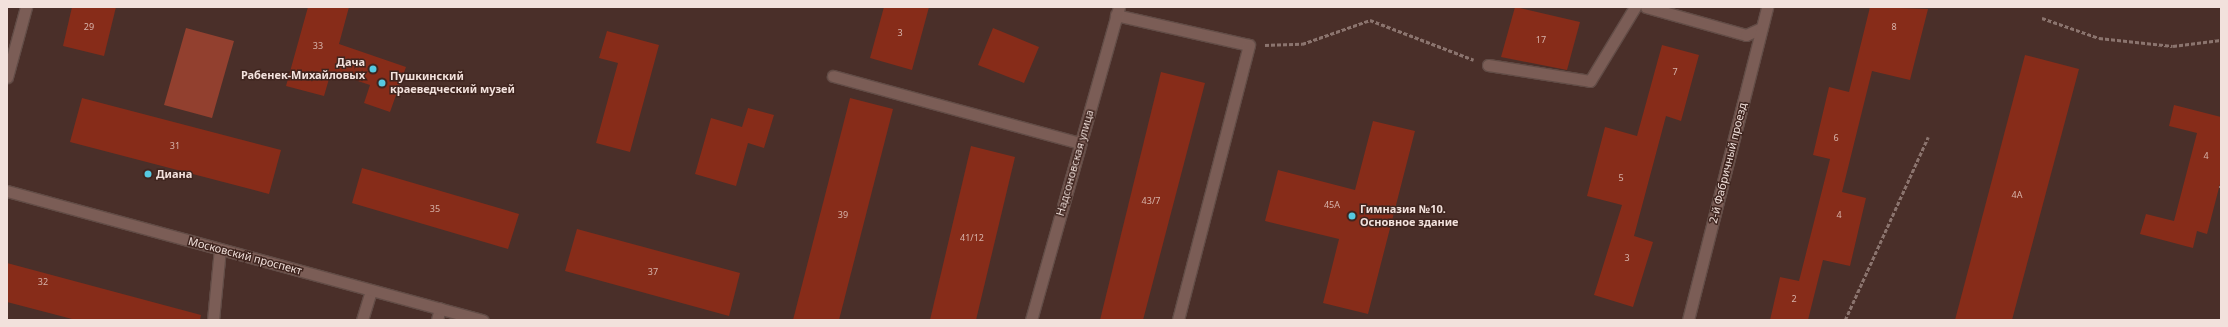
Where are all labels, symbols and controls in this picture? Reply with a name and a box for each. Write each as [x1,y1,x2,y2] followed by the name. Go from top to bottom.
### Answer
[84,22,94,32] house number: 29
[1891,22,1897,32] house number: 8
[897,28,903,38] house number: 3
[1536,35,1546,45] house number: 17
[313,41,323,51] house number: 33
[241,56,365,82] place label: Дача Рабенек-Михайловых
[368,64,378,74] marker: Дача Рабенек-Михайловых
[1672,67,1678,77] house number: 7
[390,70,515,96] place label: Пушкинский краеведческий музей
[377,78,387,88] marker: Пушкинский краеведческий музей
[1707,101,1749,225] street label: 2-й Фабричный проезд
[1054,108,1096,218] street label: Надсоновская улица
[1833,133,1839,143] house number: 6
[170,141,180,151] house number: 31
[2203,151,2209,161] house number: 4
[156,167,192,181] place label: Диана
[143,169,153,179] marker: Диана
[1618,173,1624,183] house number: 5
[2012,190,2022,200] house number: 4А
[1142,196,1160,206] house number: 43/7
[1324,200,1340,210] house number: 45А
[1360,203,1459,229] place label: Гимназия №10. Основное здание
[430,204,440,214] house number: 35
[838,210,848,220] house number: 39
[1836,210,1842,220] house number: 4
[1347,211,1357,221] marker: Гимназия №10. Основное здание
[960,233,984,243] house number: 41/12
[187,234,303,278] street label: Московский проспект
[1624,253,1630,263] house number: 3
[648,267,658,277] house number: 37
[38,277,48,287] house number: 32
[1791,294,1797,304] house number: 2

